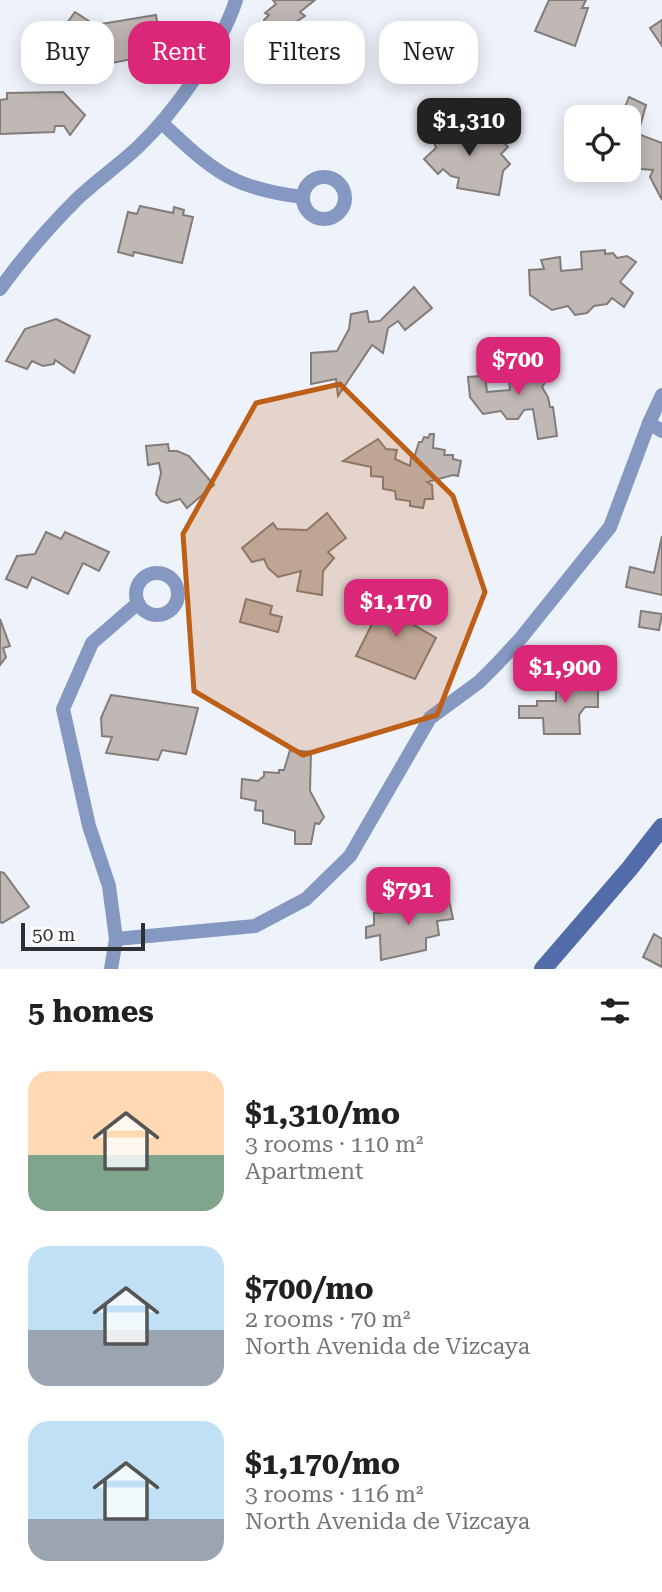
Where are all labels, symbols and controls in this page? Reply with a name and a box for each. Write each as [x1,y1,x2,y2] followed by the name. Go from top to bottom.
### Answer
[21,21,114,84] chip: Buy
[128,21,230,84] chip: Rent
[244,21,365,84] chip: Filters
[379,21,478,84] chip: New
[412,99,526,158] pin: $1,310
[564,105,641,182] map controls
[564,105,641,182] button: locate
[433,107,505,134] text: $1,310
[477,338,559,397] pin: $700
[492,346,544,373] text: $700
[339,580,453,639] pin: $1,170
[360,588,432,615] text: $1,170
[508,646,622,705] pin: $1,900
[529,654,601,681] text: $1,900
[367,867,449,927] pin: $791
[382,876,434,903] text: $791
[21,920,145,952] scale bar
[32,923,75,946] text: 50 m
[596,992,634,1030] icon: filters
[28,994,154,1029] text: 5 homes
[245,1096,400,1131] text: $1,310/mo
[84,1099,168,1183] icon: home
[245,1131,423,1158] text: 3 rooms · 110 m²
[245,1158,364,1185] text: Apartment
[245,1271,374,1306] text: $700/mo
[84,1274,168,1358] icon: home
[245,1306,411,1333] text: 2 rooms · 70 m²
[245,1333,530,1360] text: North Avenida de Vizcaya
[245,1446,400,1481] text: $1,170/mo
[84,1449,168,1533] icon: home
[245,1481,423,1508] text: 3 rooms · 116 m²
[245,1508,530,1535] text: North Avenida de Vizcaya

